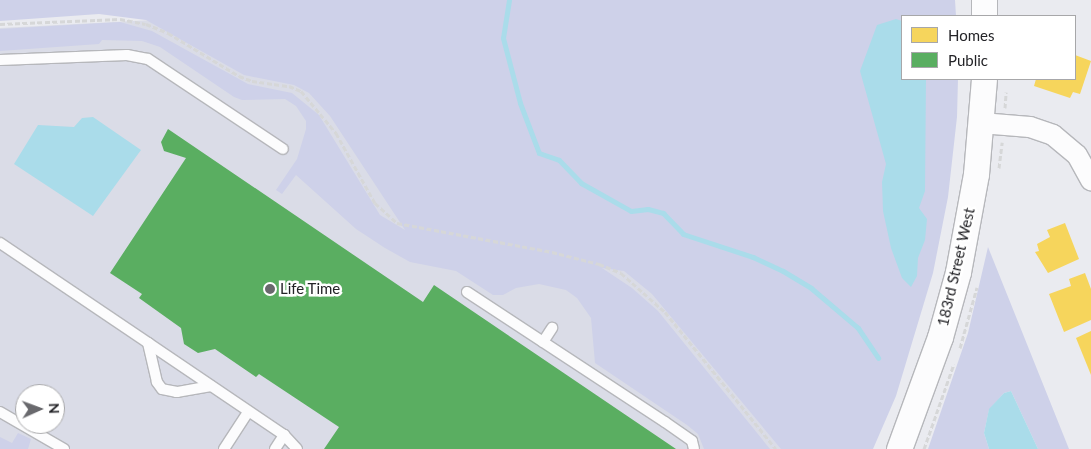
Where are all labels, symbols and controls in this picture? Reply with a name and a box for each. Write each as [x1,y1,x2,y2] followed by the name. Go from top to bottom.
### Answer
[901,15,1076,80] legend
[948,26,994,44] text: Homes
[948,51,988,69] text: Public
[934,206,978,328] street label: 183rd Street West
[280,280,341,298] place label: Life Time
[264,283,276,295] marker: Life Time
[15,384,65,434] north arrow
[46,403,63,414] text: N

